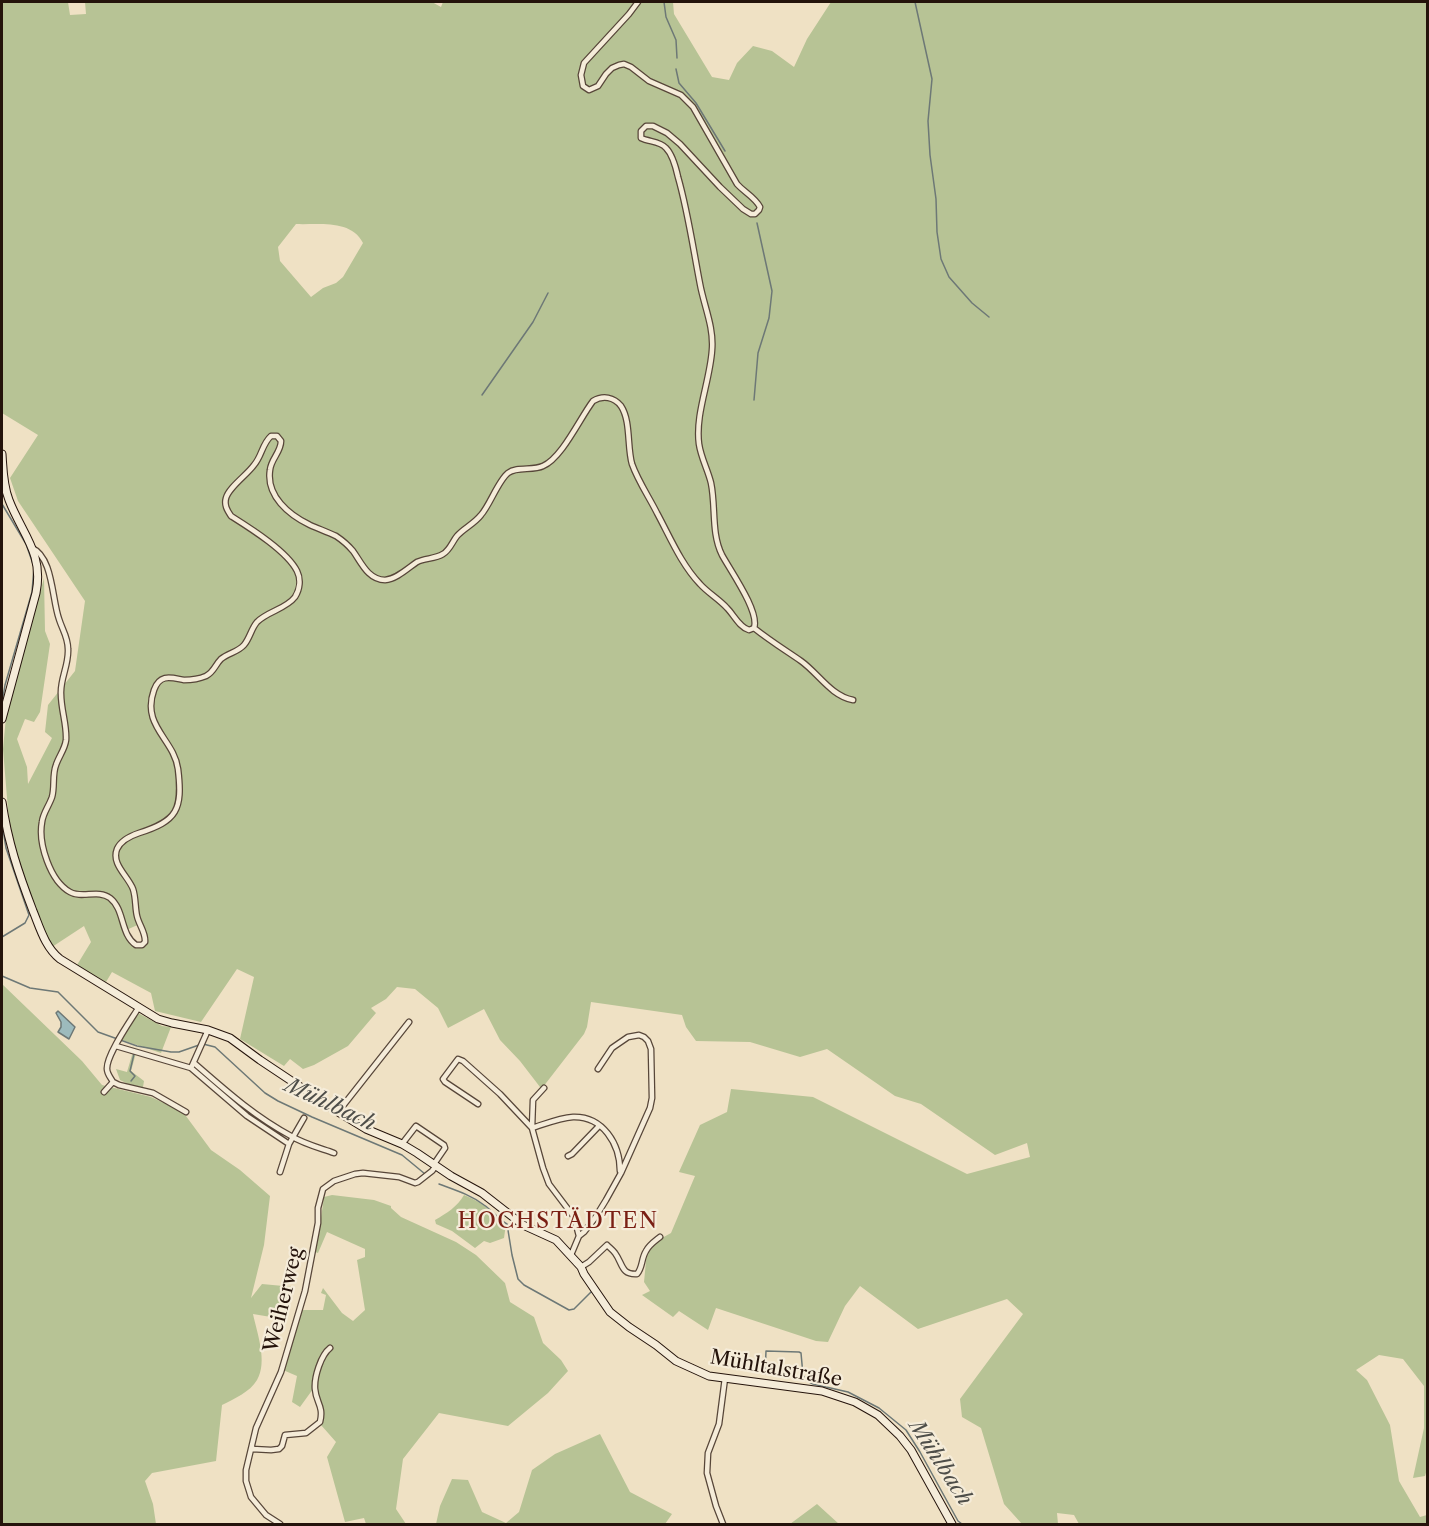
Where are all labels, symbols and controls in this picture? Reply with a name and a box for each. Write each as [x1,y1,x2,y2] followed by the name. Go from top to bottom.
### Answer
[281,1073,379,1137] water label: Mühlbach
[457,1209,659,1235] district label: HOCHSTÄDTEN
[259,1245,309,1355] street label: Weiherweg
[708,1346,844,1392] street label: Mühltalstraße
[903,1415,977,1511] water label: Mühlbach

